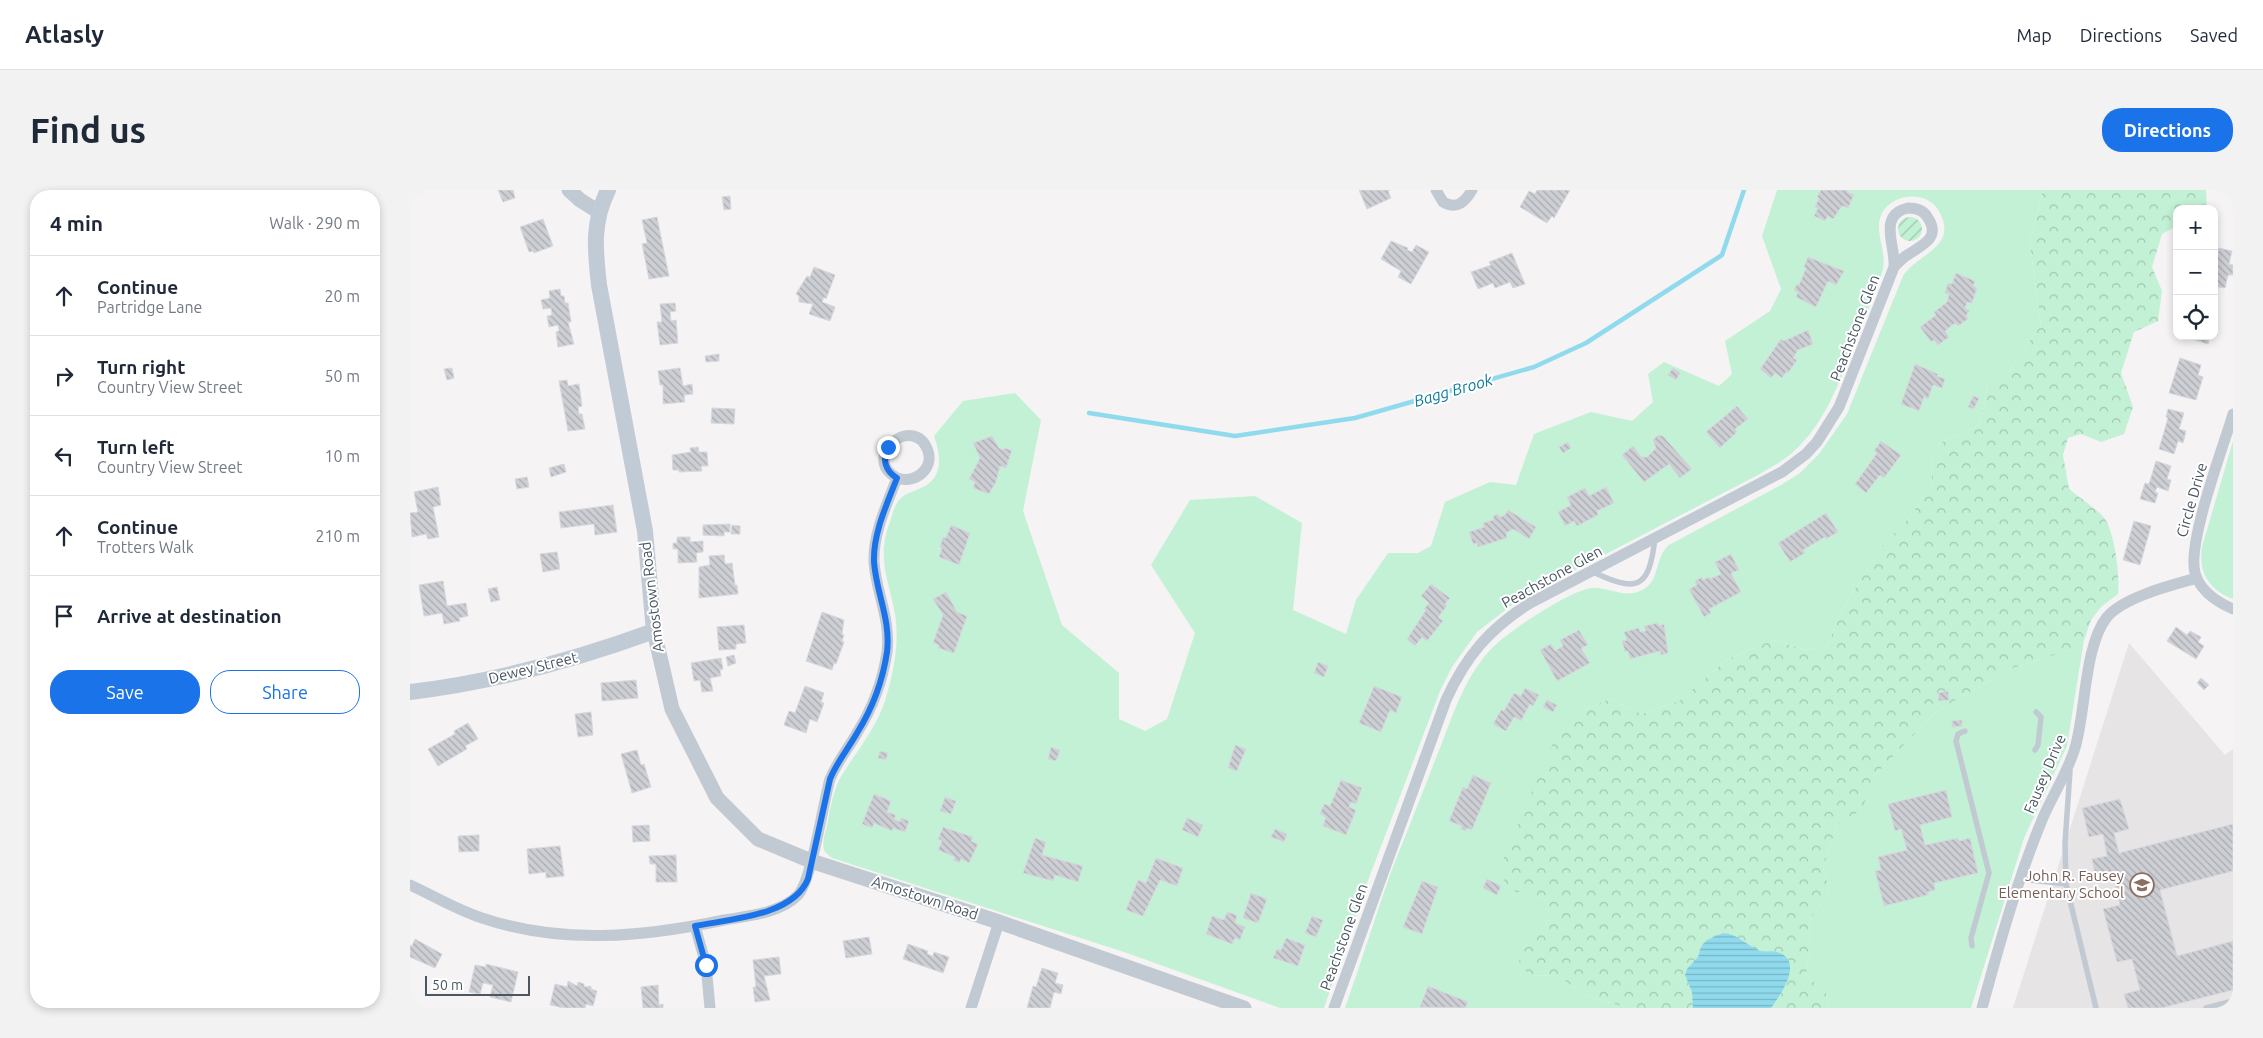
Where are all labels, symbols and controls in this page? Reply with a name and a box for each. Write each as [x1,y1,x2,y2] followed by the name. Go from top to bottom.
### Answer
[25,21,104,48] text: Atlasly
[2016,25,2052,45] text: Map
[2080,25,2162,45] text: Directions
[2190,25,2238,45] text: Saved
[2102,108,2233,152] button: Directions
[30,110,146,150] text: Find us
[2173,205,2218,340] map controls
[2173,205,2218,250] button: +
[50,211,103,235] text: 4 min
[269,214,360,232] text: Walk · 290 m
[2173,250,2218,295] button: −
[1826,272,1883,383] street label: Peachstone Glen
[97,276,178,298] text: Continue
[50,282,78,310] icon: ahead
[324,287,360,305] text: 20 m
[2173,295,2218,340] button: locate
[97,298,202,316] text: Partridge Lane
[97,356,185,378] text: Turn right
[50,362,78,390] icon: right
[324,367,360,385] text: 50 m
[1412,370,1495,410] water label: Bagg Brook
[97,378,243,396] text: Country View Street
[97,436,175,458] text: Turn left
[877,436,900,459] route end
[50,442,78,470] icon: left
[324,447,360,465] text: 10 m
[97,458,243,476] text: Country View Street
[2173,461,2210,539] street label: Circle Drive
[97,516,178,538] text: Continue
[50,522,78,550] icon: ahead
[315,527,360,545] text: 210 m
[97,538,194,556] text: Trotters Walk
[636,541,667,653] street label: Amostown Road
[1499,542,1605,611] street label: Peachstone Glen
[50,602,78,630] icon: arrive
[97,605,282,627] text: Arrive at destination
[487,648,579,687] street label: Dewey Street
[50,670,200,714] button: Save
[210,670,360,714] button: Share
[2020,732,2069,816] street label: Fausey Drive
[1998,867,2124,901] place label: John R. Fausey Elementary School
[870,872,980,923] street label: Amostown Road
[2129,872,2155,898] school or university icon: John R. Fausey Elementary School
[1316,881,1371,993] street label: Peachstone Glen
[695,954,718,977] route start
[425,973,530,996] scale bar
[432,977,463,993] text: 50 m

